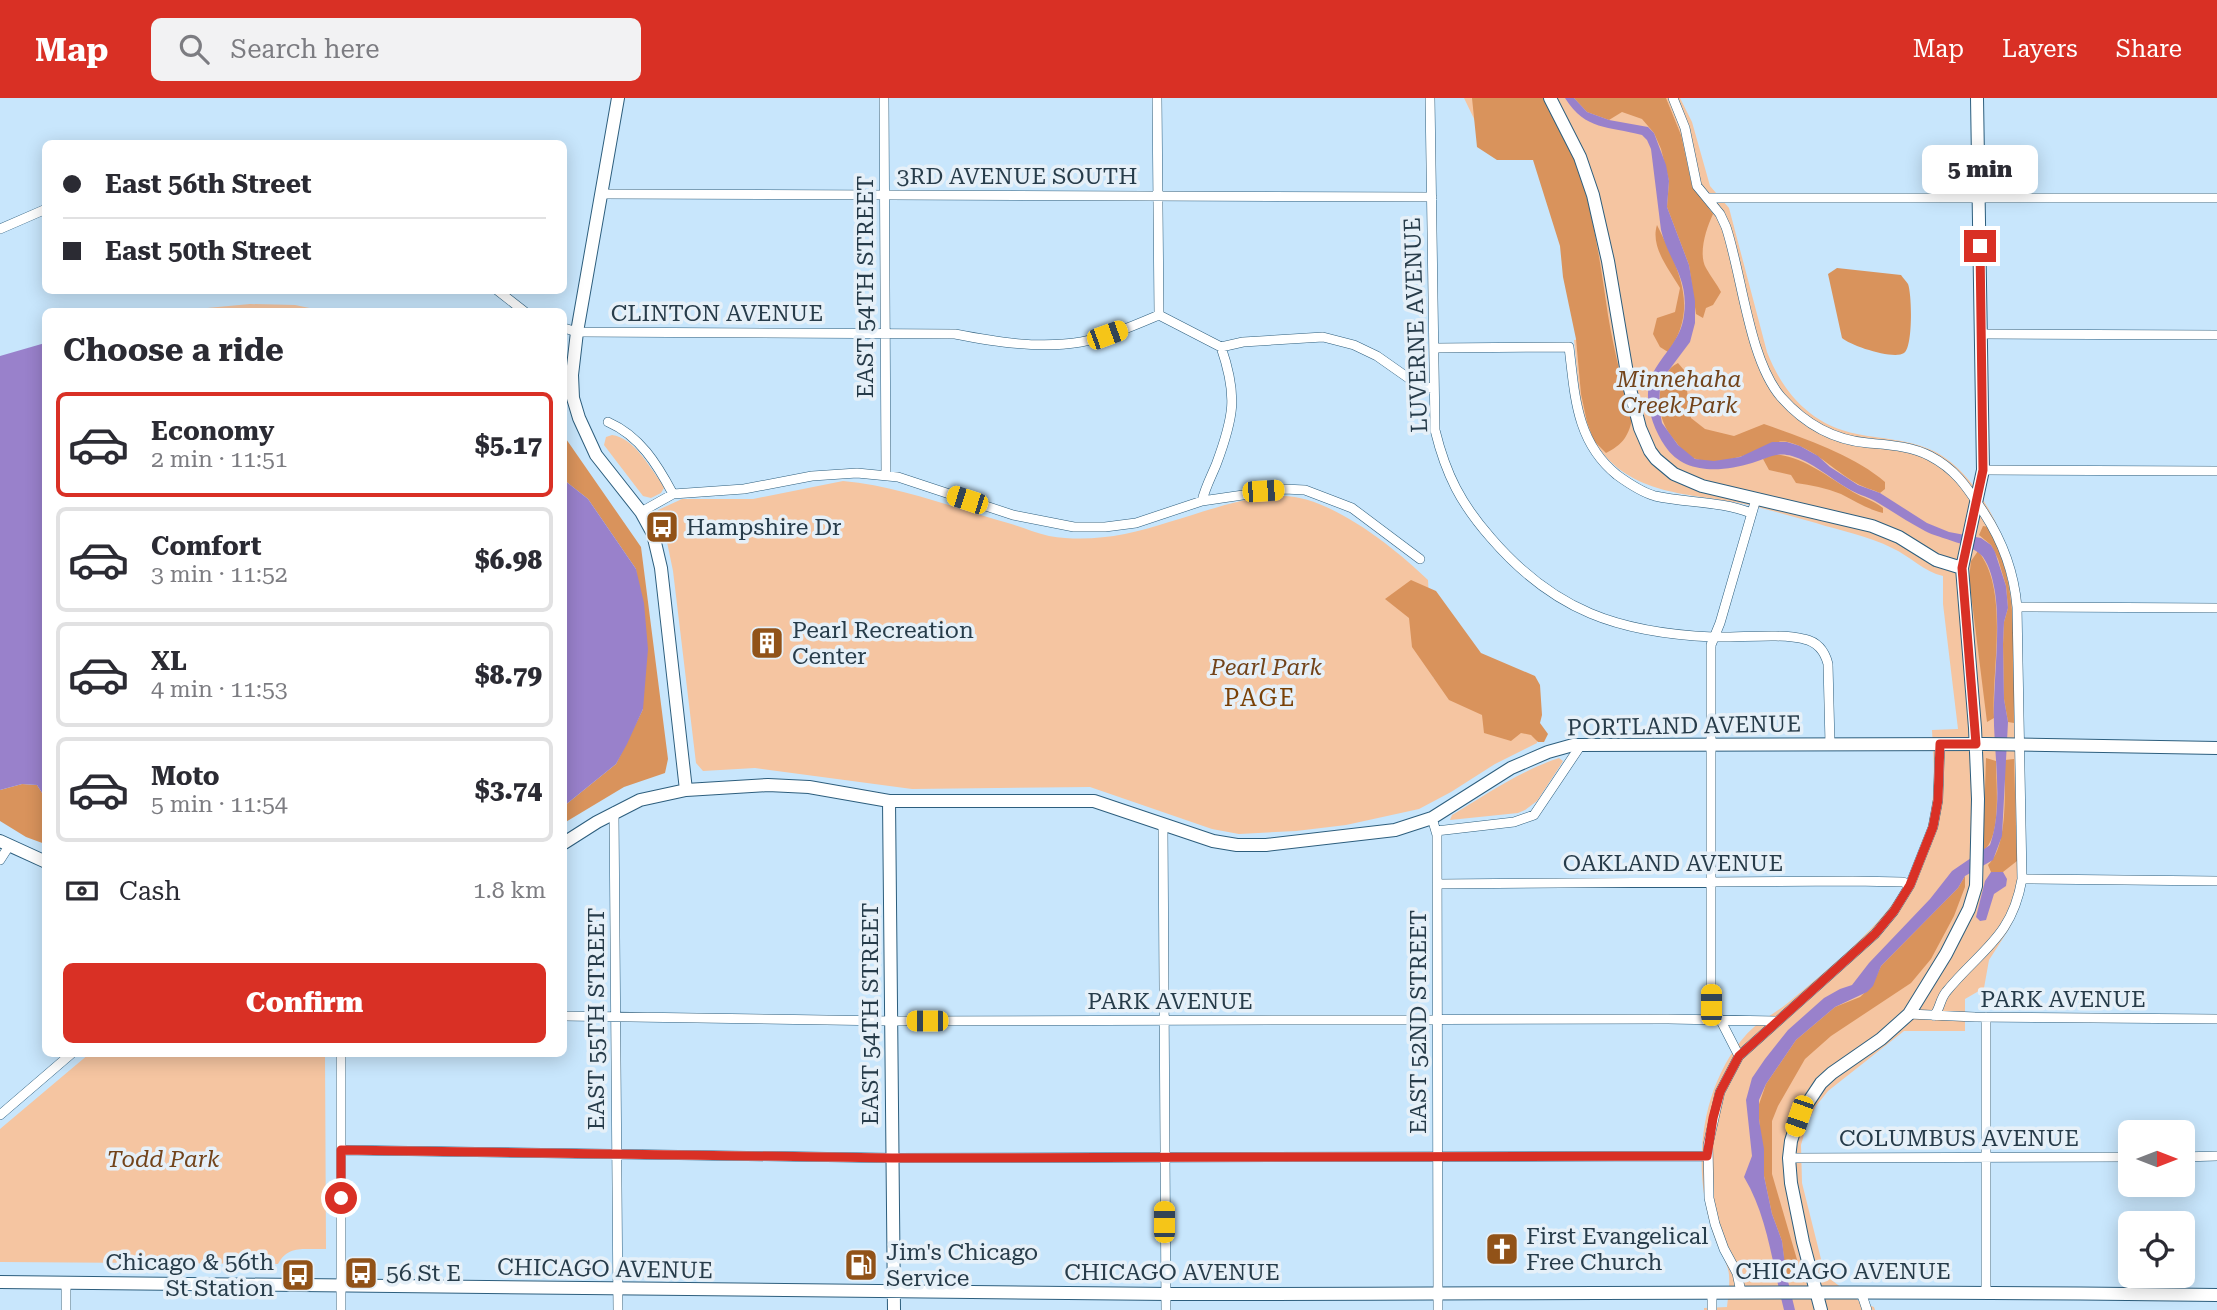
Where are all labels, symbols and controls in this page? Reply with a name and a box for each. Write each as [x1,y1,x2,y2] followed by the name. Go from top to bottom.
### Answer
[151,18,641,81] search box
[35,30,109,69] text: Map
[175,30,213,68] icon: search
[231,34,380,64] text: Search here
[1913,35,1964,63] text: Map
[2002,35,2078,63] text: Layers
[2116,35,2182,63] text: Share
[1922,144,2038,194] callout: 5 min
[1948,156,2012,183] text: 5 min
[897,163,1137,190] street label: 3RD AVENUE SOUTH
[105,169,311,199] text: East 56th Street
[852,176,879,398] street label: EAST 54TH STREET
[1399,217,1433,433] street label: LUVERNE AVENUE
[1964,230,1996,262] route end
[105,236,311,266] text: East 50th Street
[611,300,823,327] street label: CLINTON AVENUE
[1084,318,1131,352] car
[63,331,284,369] text: Choose a ride
[1616,366,1741,419] park label: Minnehaha Creek Park
[67,413,130,476] icon: car
[151,416,274,446] text: Economy
[475,430,542,460] text: $5.17
[151,446,288,473] text: 2 min · 11:51
[1242,479,1285,503] car
[944,484,991,516] car
[643,508,681,546] bus stop icon: Hampshire Dr
[686,514,841,541] place label: Hampshire Dr
[67,528,130,591] icon: car
[151,531,261,561] text: Comfort
[475,545,542,575] text: $6.98
[151,561,288,588] text: 3 min · 11:52
[792,617,974,670] place label: Pearl Recreation Center
[748,624,786,662] building icon: Pearl Recreation Center
[67,643,130,706] icon: car
[151,646,187,676] text: XL
[1209,654,1322,681] park label: Pearl Park
[475,660,542,690] text: $8.79
[151,676,288,703] text: 4 min · 11:53
[1224,684,1296,712] district label: PAGE
[1567,710,1801,742] street label: PORTLAND AVENUE
[67,758,130,821] icon: car
[151,761,220,791] text: Moto
[475,775,542,805] text: $3.74
[151,791,288,818] text: 5 min · 11:54
[1563,850,1783,877] street label: OAKLAND AVENUE
[63,872,101,910] icon: cash
[119,876,181,906] text: Cash
[473,877,546,904] text: 1.8 km
[857,903,884,1125] street label: EAST 54TH STREET
[583,908,610,1130] street label: EAST 55TH STREET
[1405,910,1432,1134] street label: EAST 52ND STREET
[63,963,546,1043] button: Confirm
[1701,984,1722,1026] car
[1980,986,2146,1013] street label: PARK AVENUE
[1087,988,1253,1015] street label: PARK AVENUE
[907,1011,949,1032] car
[1783,1093,1816,1139] car
[2118,1120,2194,1197] north arrow
[2118,1120,2195,1288] map controls
[1839,1125,2079,1152] street label: COLUMBUS AVENUE
[107,1146,220,1173] park label: Todd Park
[325,1182,357,1214] route start
[1154,1201,1175,1243] car
[2118,1211,2195,1288] button: locate
[1526,1223,1708,1276] place label: First Evangelical Free Church
[1483,1230,1521,1268] church icon: First Evangelical Free Church
[886,1239,1038,1292] place label: Jim's Chicago Service
[842,1246,880,1284] fuel station icon: Jim's Chicago Service
[105,1249,274,1302] place label: Chicago & 56th St Station
[342,1254,380,1292] bus stop icon: 56 St E
[497,1254,713,1284] street label: CHICAGO AVENUE
[279,1256,317,1294] bus stop icon: Chicago & 56th St Station
[1735,1258,1951,1285] street label: CHICAGO AVENUE
[1064,1259,1280,1286] street label: CHICAGO AVENUE
[386,1260,461,1287] place label: 56 St E

